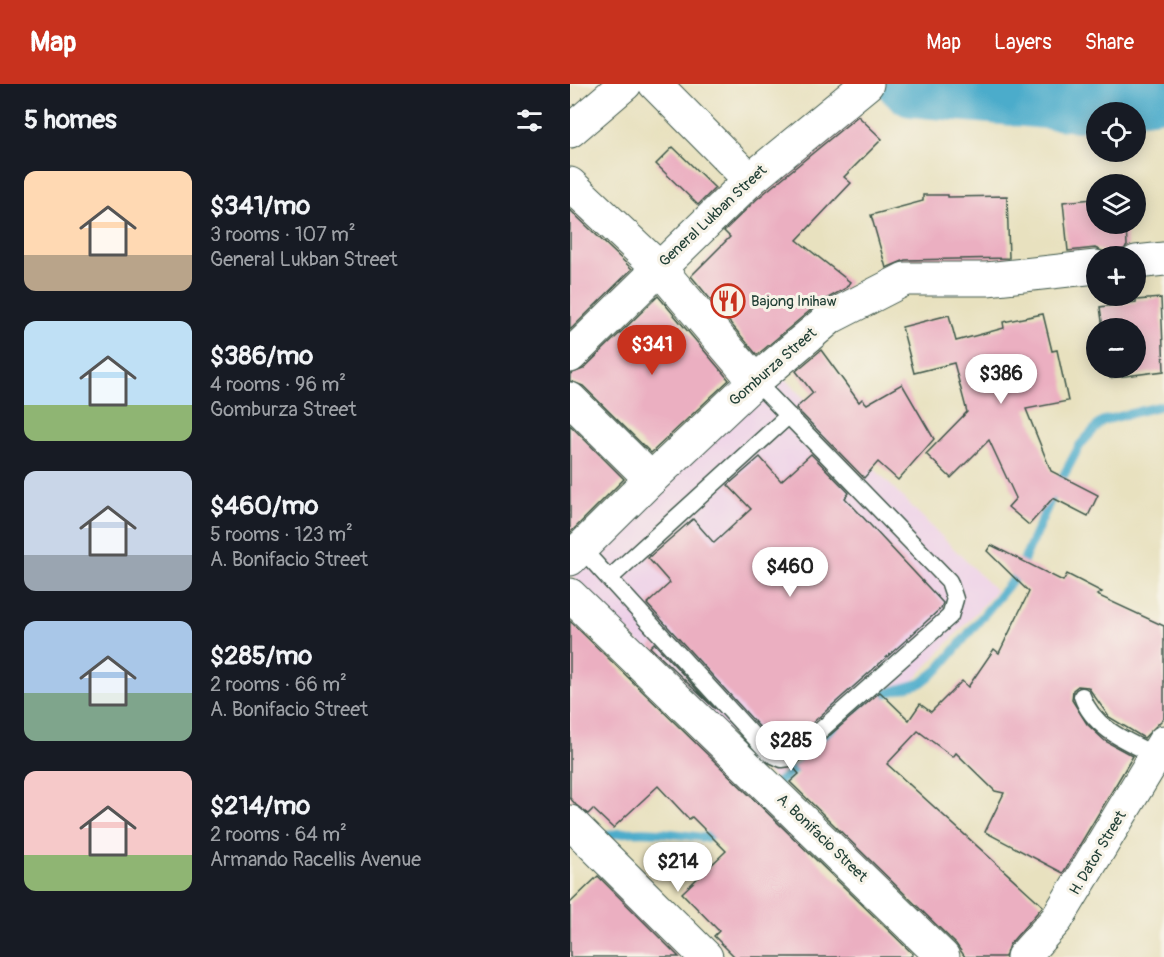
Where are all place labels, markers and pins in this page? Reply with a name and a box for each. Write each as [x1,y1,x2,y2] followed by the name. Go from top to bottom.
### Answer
[710,283,746,319] restaurant icon: Bajong Inihaw
[751,292,837,311] place label: Bajong Inihaw
[616,325,688,376] pin: $341
[965,354,1037,405] pin: $386
[754,547,826,598] pin: $460
[755,721,827,772] pin: $285
[642,842,714,893] pin: $214

